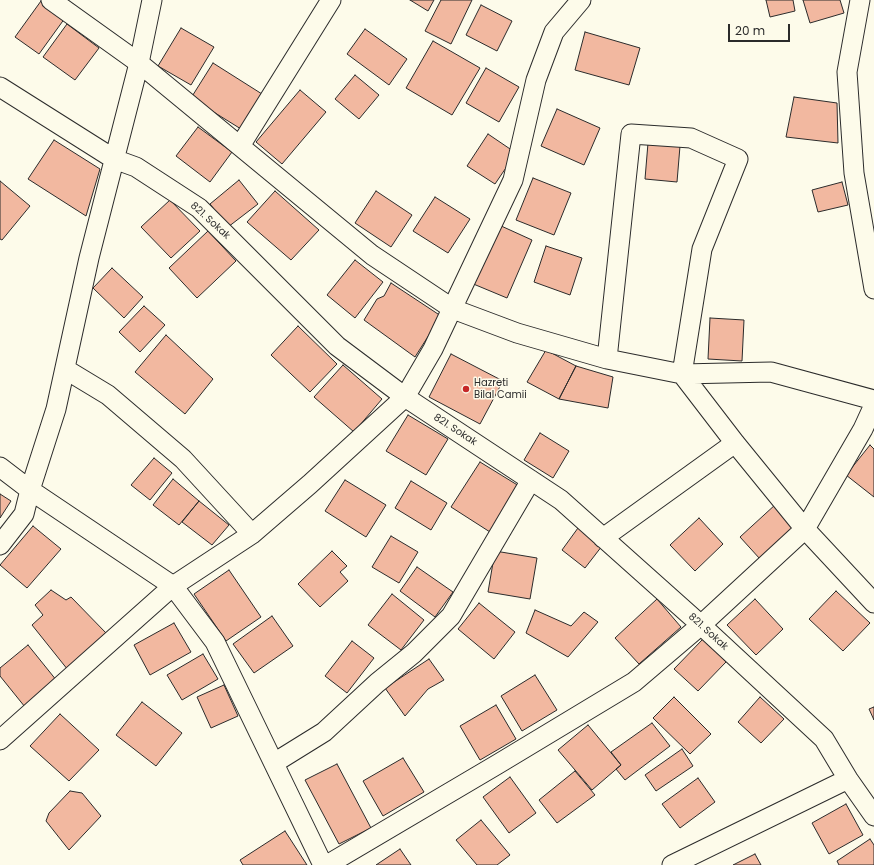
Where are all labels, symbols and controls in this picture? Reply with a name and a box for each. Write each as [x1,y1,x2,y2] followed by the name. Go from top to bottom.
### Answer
[730,16,792,42] scale bar
[735,22,765,39] text: 20 m
[188,200,232,242] street label: 821. Sokak
[474,377,527,400] place label: Hazreti Bilal Camii
[461,384,471,394] marker: Hazreti Bilal Camii
[431,412,479,448] street label: 821. Sokak
[686,611,730,653] street label: 821. Sokak

